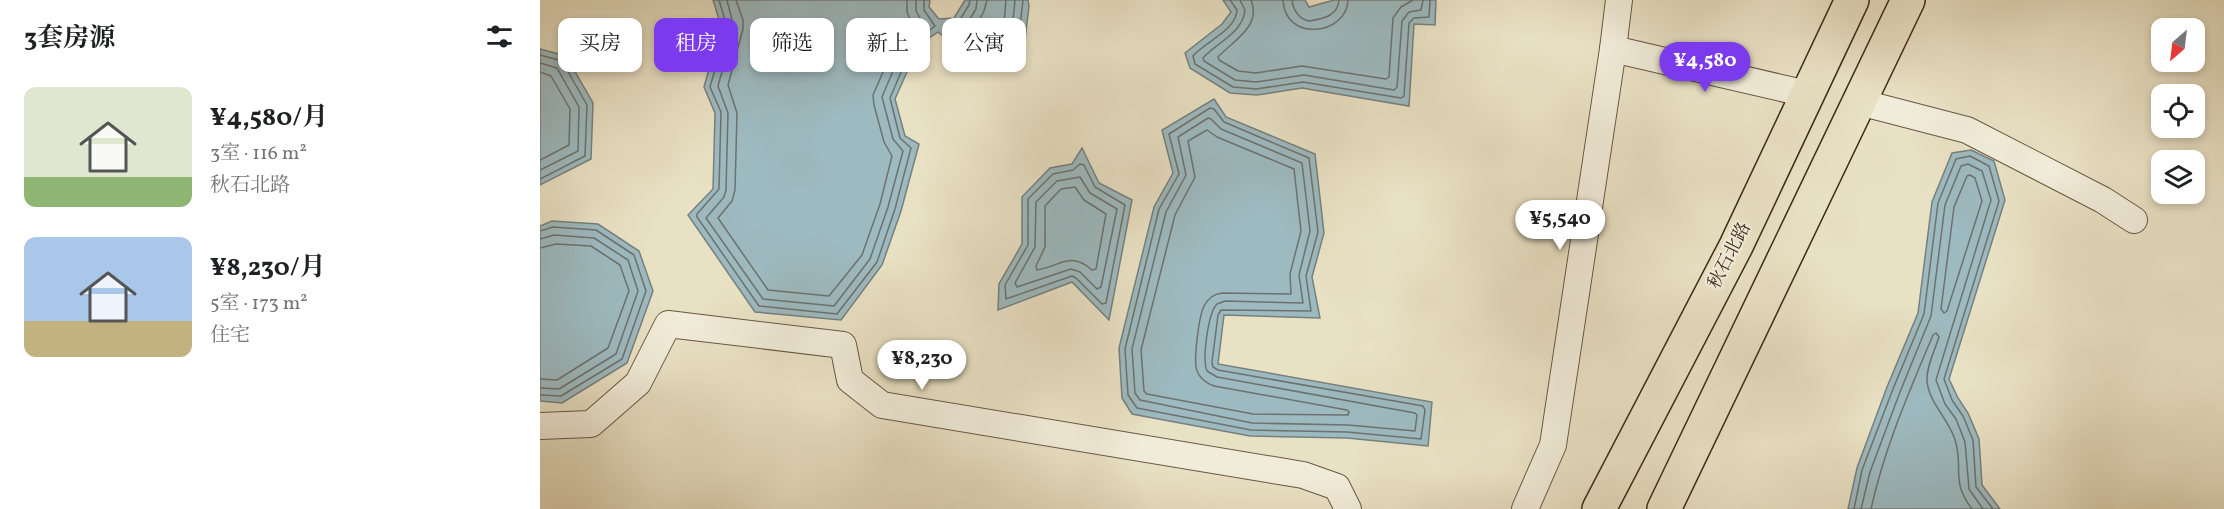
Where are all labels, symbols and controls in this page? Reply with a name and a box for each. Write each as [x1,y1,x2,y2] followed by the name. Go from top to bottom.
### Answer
[558,18,642,72] chip: 买房
[654,18,738,72] chip: 租房
[750,18,834,72] chip: 筛选
[846,18,930,72] chip: 新上
[942,18,1026,72] chip: 公寓
[2151,18,2205,72] north arrow
[2151,18,2205,204] map controls
[483,20,516,53] icon: filters
[24,21,115,57] text: 3套房源
[1656,42,1754,93] pin: ¥4,580
[1673,47,1737,75] text: ¥4,580
[2151,84,2205,138] button: locate
[210,100,328,136] text: ¥4,580/月
[72,111,144,183] icon: home
[210,140,307,168] text: 3室 · 116 m²
[2151,150,2205,204] button: layers
[210,172,290,200] text: 秋石北路
[1511,200,1609,251] pin: ¥5,540
[1529,205,1591,233] text: ¥5,540
[1703,218,1757,294] street label: 秋石北路
[210,250,326,286] text: ¥8,230/月
[72,261,144,333] icon: home
[210,290,308,318] text: 5室 · 173 m²
[210,322,250,350] text: 住宅
[873,340,971,391] pin: ¥8,230
[891,345,953,373] text: ¥8,230

